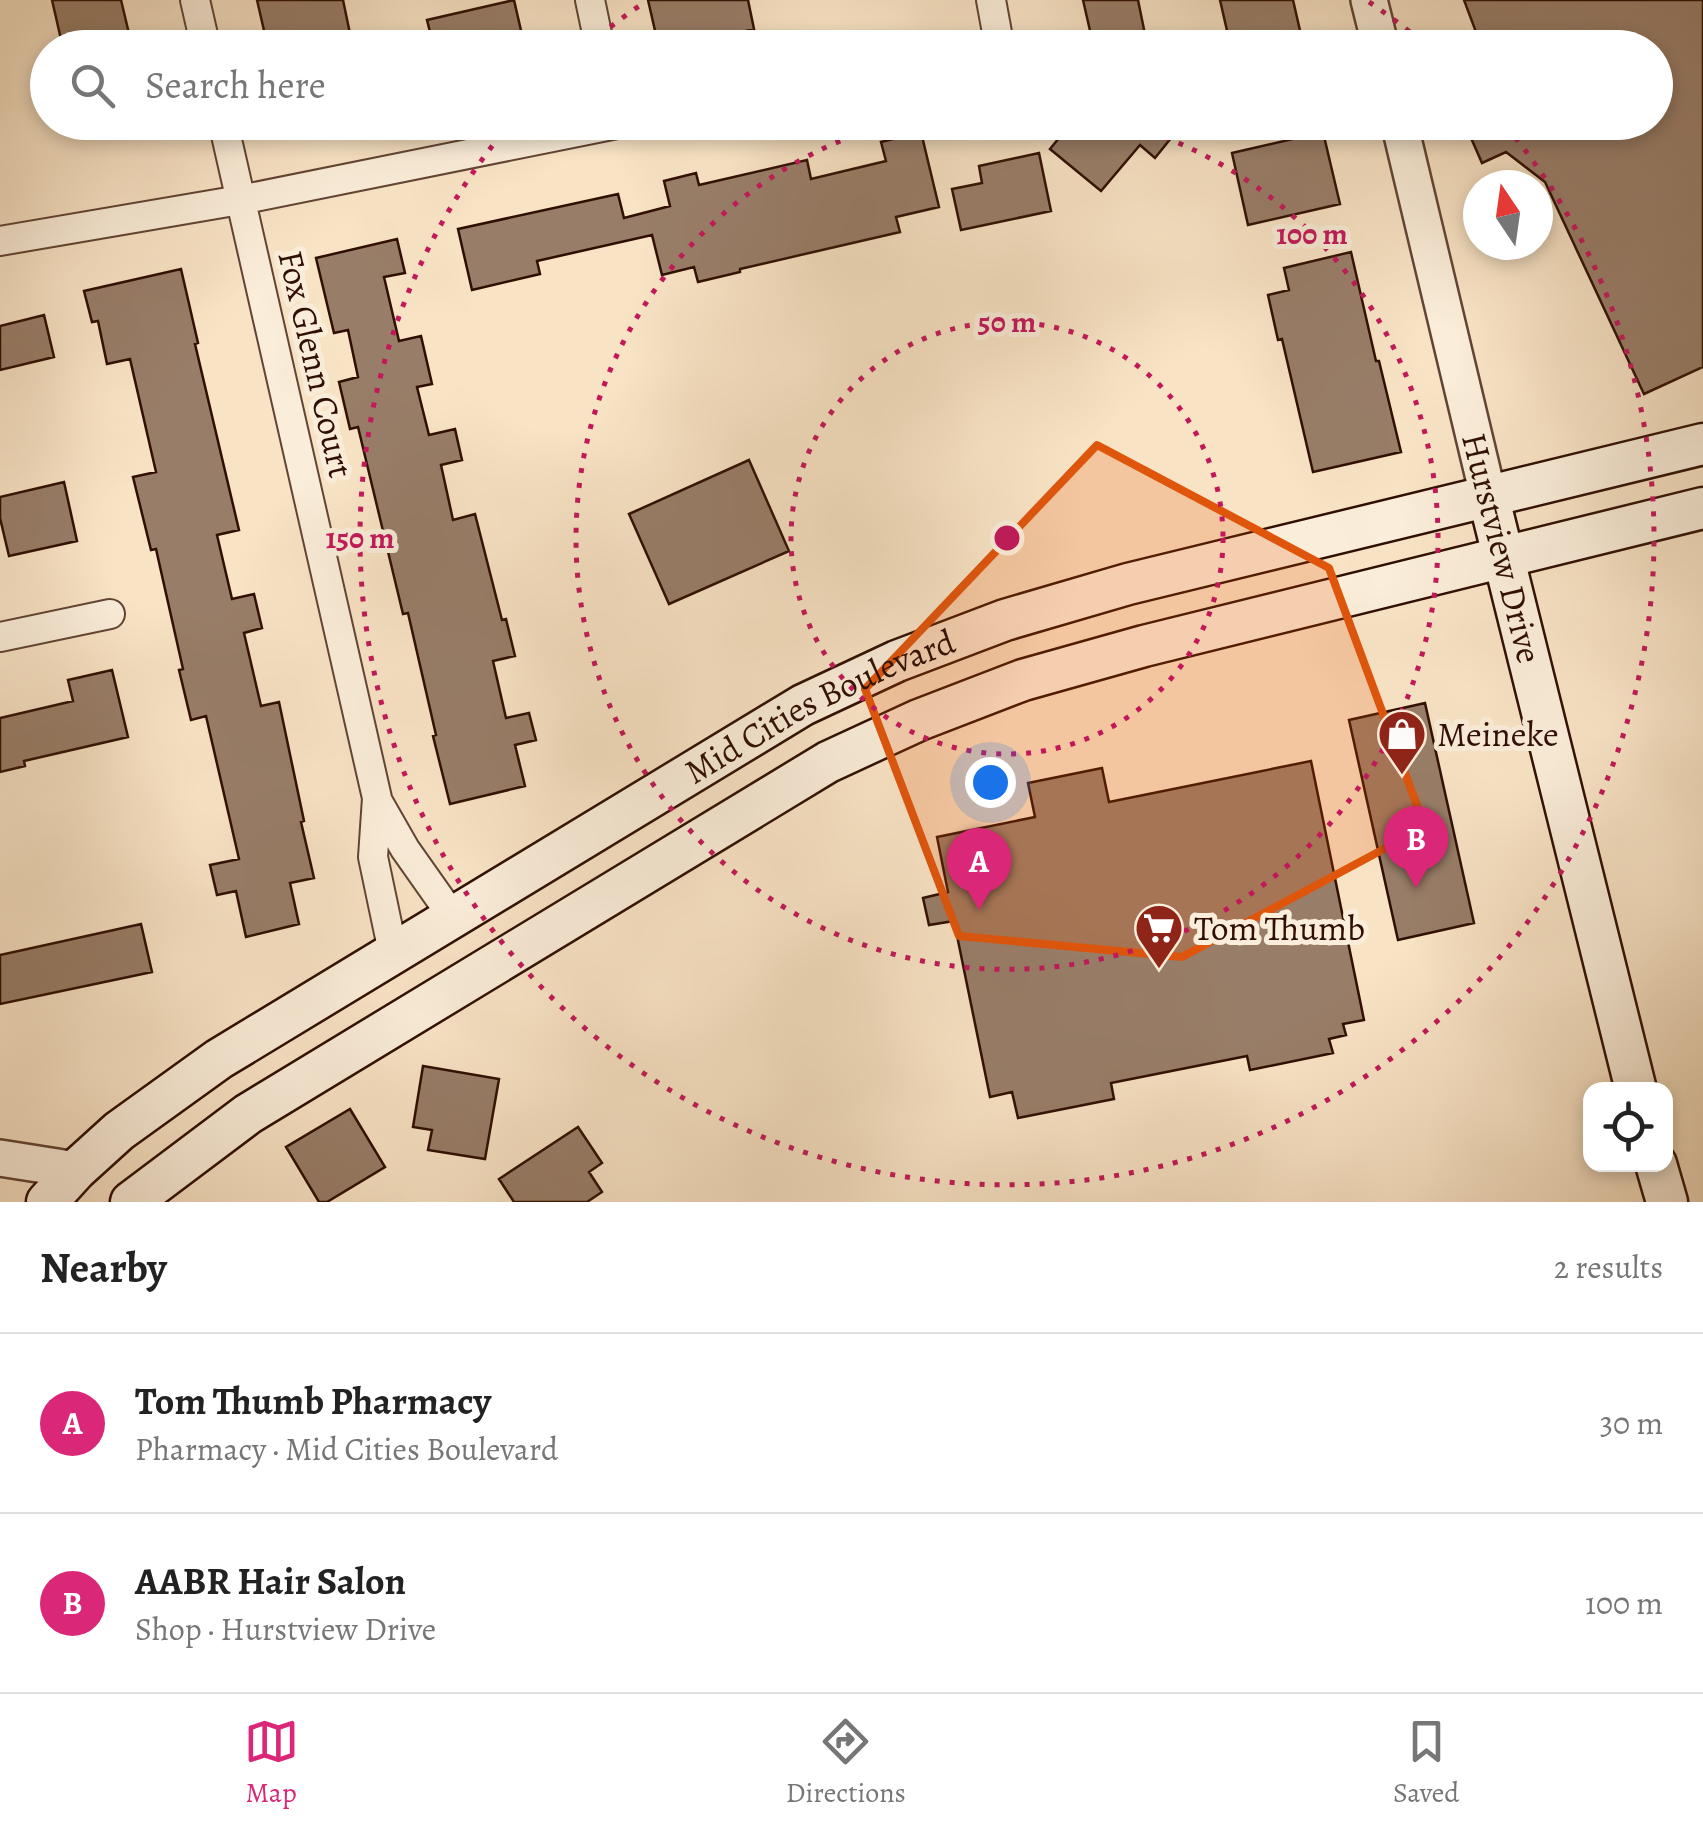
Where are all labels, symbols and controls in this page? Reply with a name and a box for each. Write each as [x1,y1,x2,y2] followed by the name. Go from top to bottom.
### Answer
[30,30,1673,140] search box
[65,58,120,113] icon: search
[145,59,326,111] text: Search here
[1463,170,1553,260] north arrow
[1276,214,1348,254] text: 100 m
[267,246,365,482] street label: Fox Glenn Court
[978,302,1036,342] text: 50 m
[1450,428,1554,668] street label: Hurstview Drive
[326,518,395,558] text: 150 m
[989,520,1025,556] centre of rings
[675,617,962,795] street label: Mid Cities Boulevard
[1376,708,1428,776] shop icon: Meineke
[1437,710,1559,758] place label: Meineke
[965,757,1016,808] your location
[1384,806,1448,888] pin: B
[946,828,1012,910] pin: A
[1133,902,1185,970] supermarket icon: Tom Thumb
[1194,904,1365,952] place label: Tom Thumb
[1583,1082,1673,1172] map controls
[1583,1082,1673,1172] button: locate
[40,1239,167,1296] text: Nearby
[1554,1245,1663,1289] text: 2 results
[135,1375,491,1427] text: Tom Thumb Pharmacy
[62,1401,83,1445] text: A
[1600,1401,1663,1445] text: 30 m
[135,1427,558,1471] text: Pharmacy · Mid Cities Boulevard
[135,1555,406,1607] text: AABR Hair Salon
[62,1581,83,1625] text: B
[1585,1581,1663,1625] text: 100 m
[135,1607,436,1651] text: Shop · Hurstview Drive
[244,1714,299,1812] tab: Map
[786,1714,906,1812] tab: Directions
[1393,1714,1459,1812] tab: Saved

